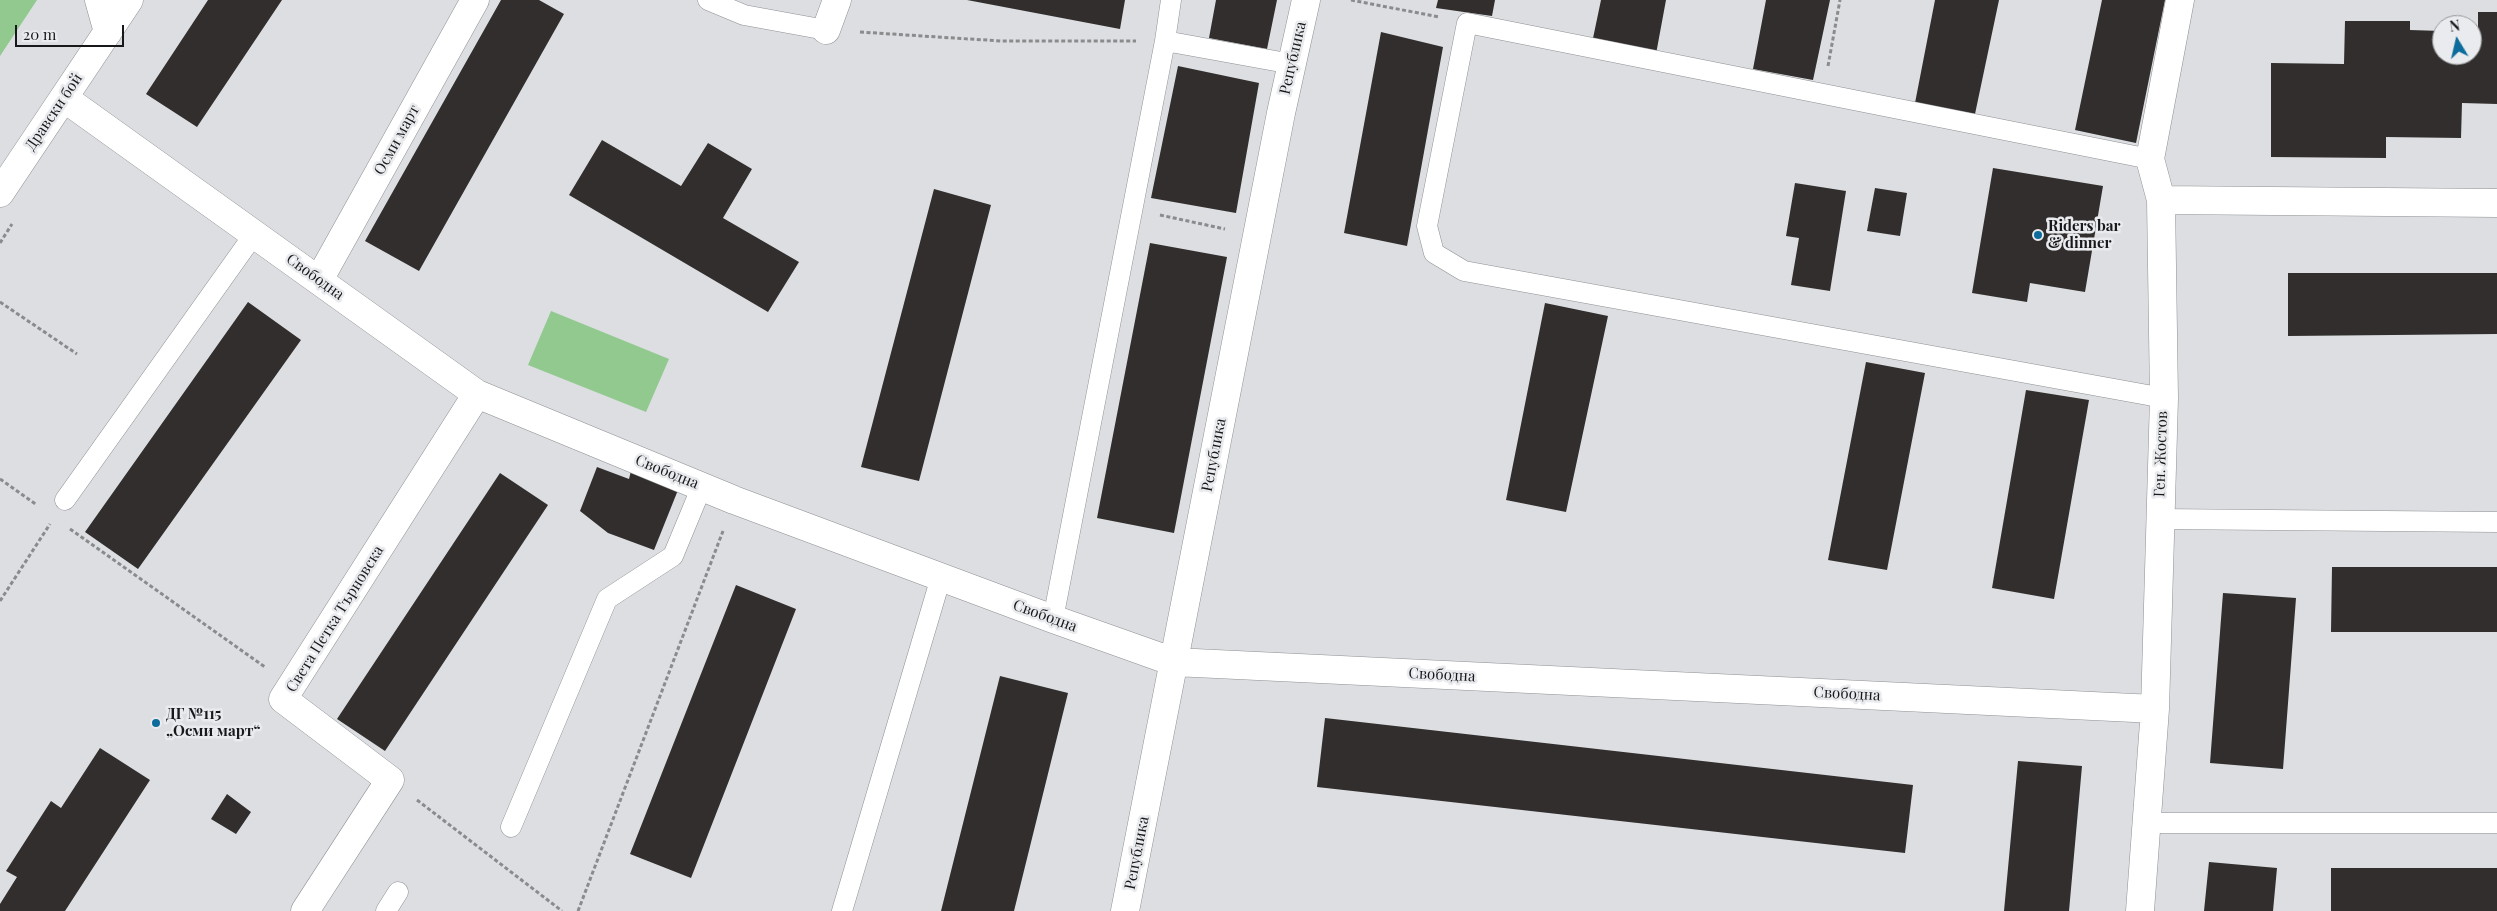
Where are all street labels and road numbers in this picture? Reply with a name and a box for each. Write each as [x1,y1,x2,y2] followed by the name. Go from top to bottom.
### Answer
[1276,20,1310,96] street label: Република
[22,70,86,154] street label: Дравски бой
[370,102,424,178] street label: Осми март
[283,250,347,304] street label: Свободна
[2151,411,2171,497] street label: Ген. Жостов
[1198,417,1230,493] street label: Република
[633,451,701,493] street label: Свободна
[283,542,387,696] street label: Света Петка Търновска
[1010,596,1080,636] street label: Свободна
[1408,664,1476,686] street label: Свободна
[1813,683,1881,705] street label: Свободна
[1121,815,1153,891] street label: Република

